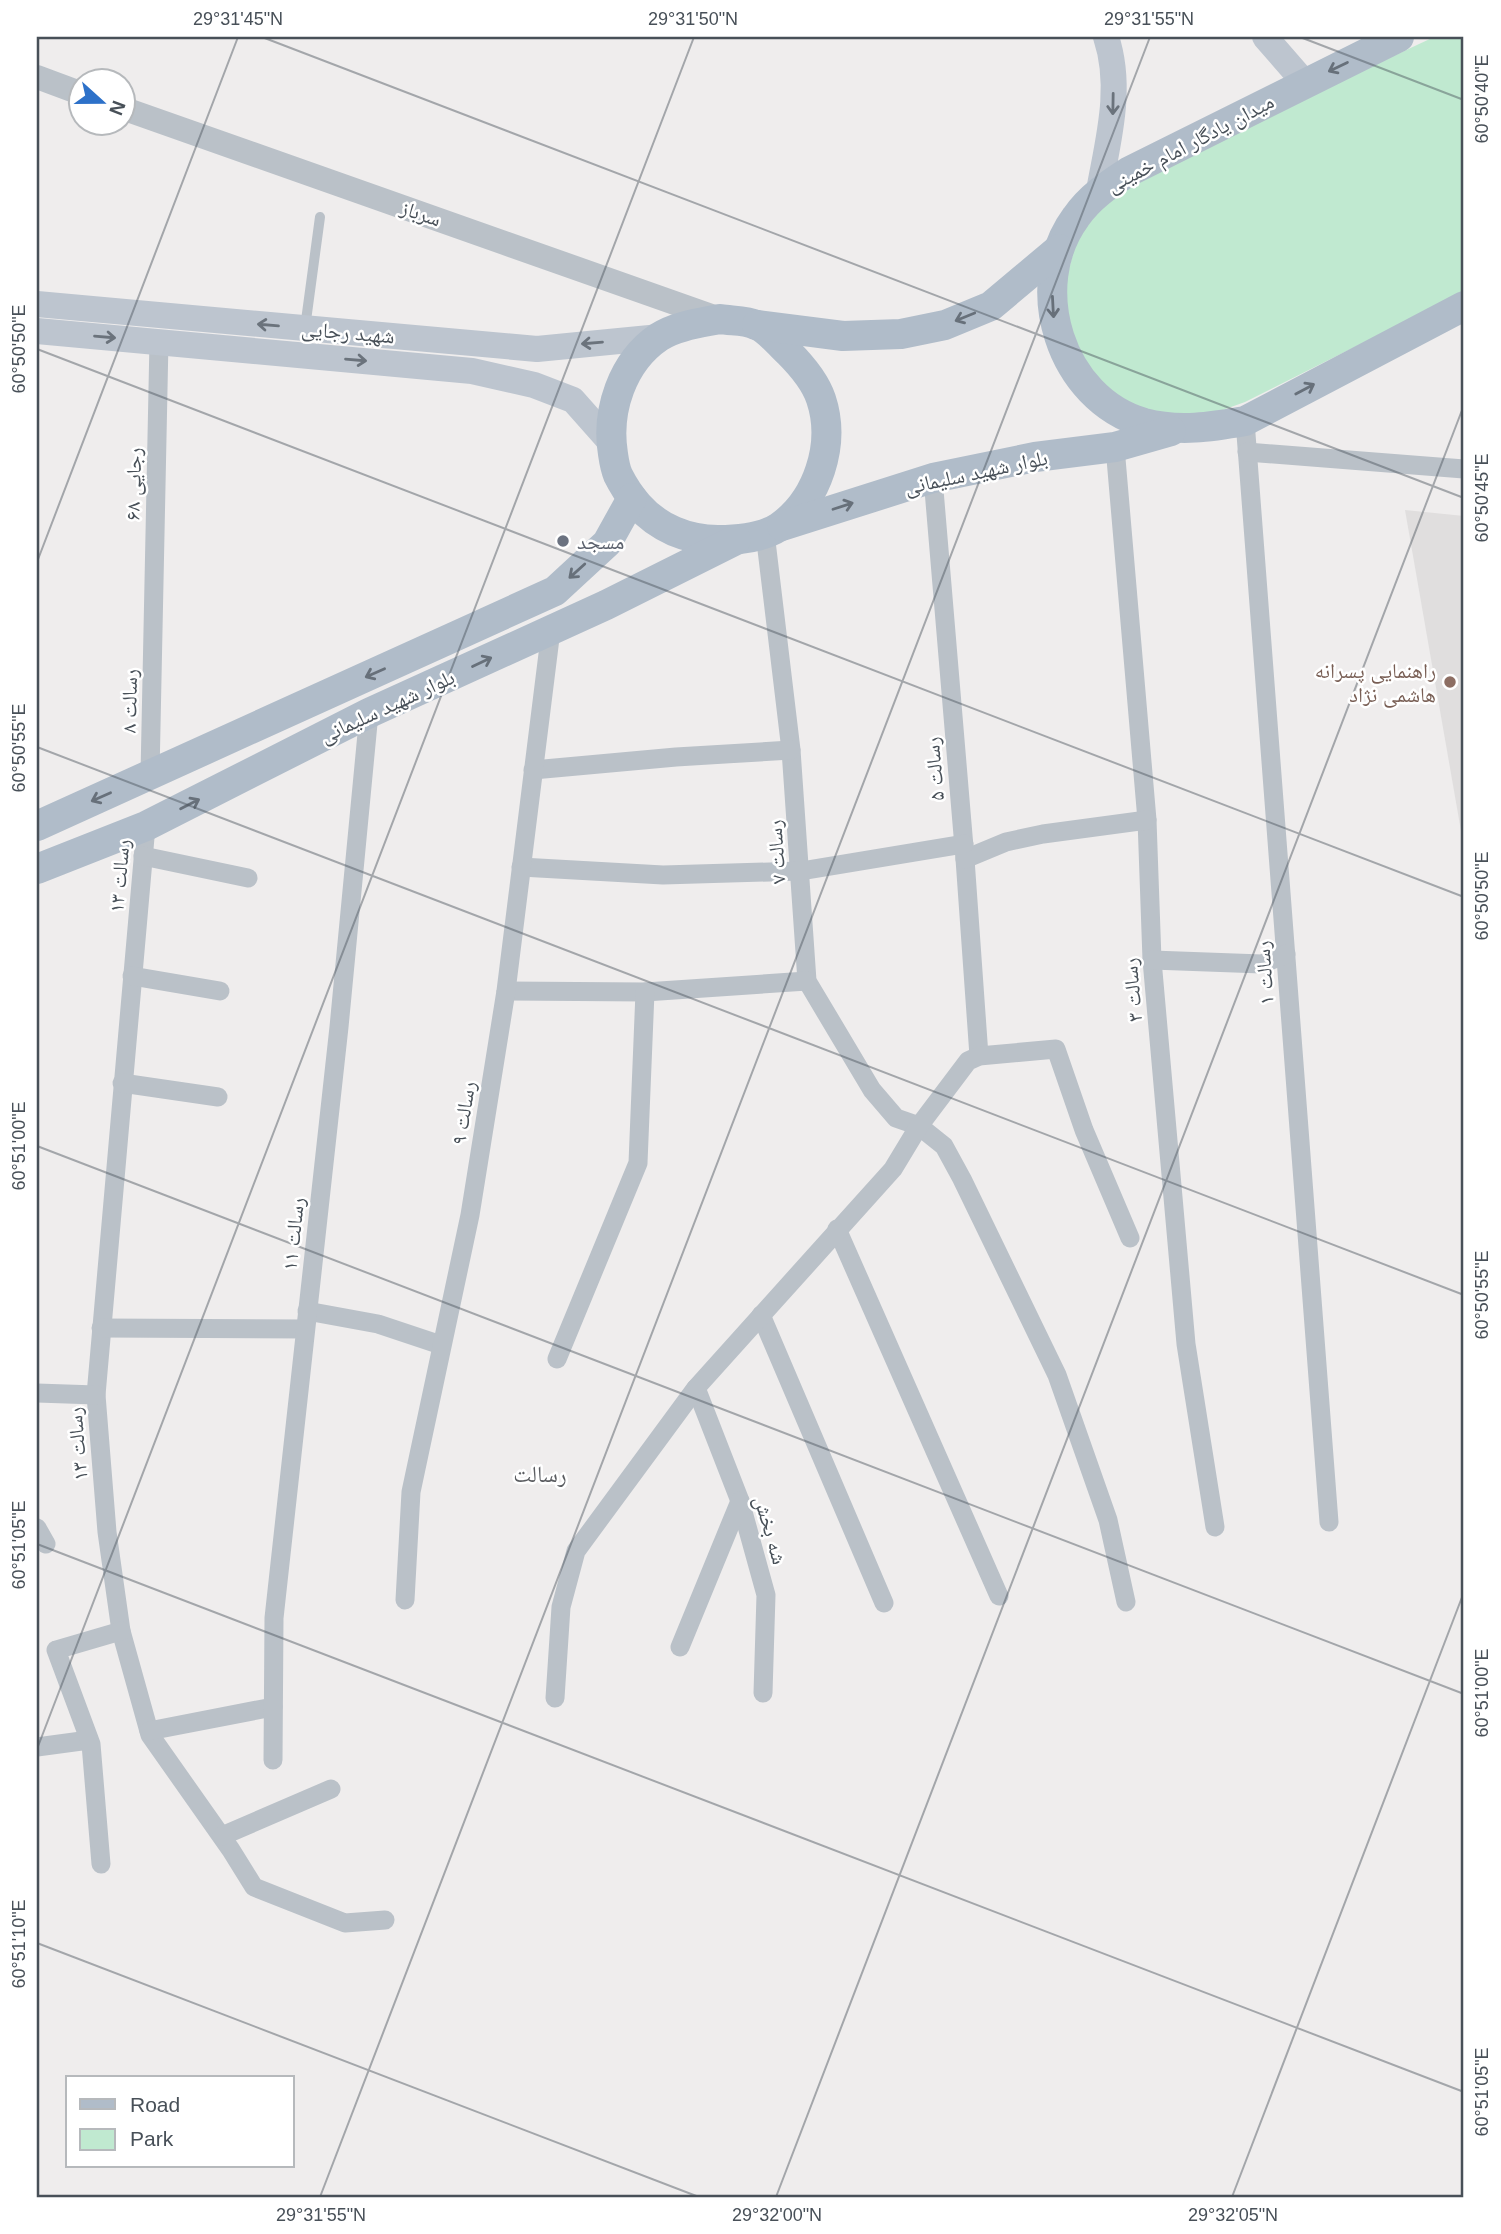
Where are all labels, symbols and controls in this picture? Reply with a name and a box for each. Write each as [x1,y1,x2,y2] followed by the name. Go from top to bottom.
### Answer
[193,9,283,29] text: 29°31'45"N
[648,9,738,29] text: 29°31'50"N
[1104,9,1194,29] text: 29°31'55"N
[1472,54,1492,144] text: 60°50'40"E
[1328,61,1349,75] one-way arrow
[66,66,136,136] north arrow
[1103,89,1279,199] street label: میدان یادگار امام خمینی
[1107,92,1120,115] one-way arrow
[105,98,130,118] text: N
[396,195,444,231] street label: سرباز
[1047,295,1060,318] one-way arrow
[9,304,29,394] text: 60°50'50"E
[954,312,976,325] one-way arrow
[300,316,396,350] street label: شهید رجایی
[257,318,280,331] one-way arrow
[93,331,116,344] one-way arrow
[581,337,604,350] one-way arrow
[344,354,366,367] one-way arrow
[1295,382,1315,396] one-way arrow
[902,446,1050,500] street label: بلوار شهید سلیمانی
[121,447,147,521] street label: رجایی ۶۸
[1472,453,1492,543] text: 60°50'45"E
[832,499,854,512] one-way arrow
[577,530,624,553] place label: مسجد
[555,533,571,549] marker: مسجد
[568,563,586,579] one-way arrow
[471,654,492,668] one-way arrow
[1315,659,1436,708] place label: راهنمایی پسرانه هاشمی نژاد
[316,665,459,749] street label: بلوار شهید سلیمانی
[365,667,386,680] one-way arrow
[117,669,141,733] street label: رسالت ۸
[1442,674,1458,690] marker: راهنمایی پسرانه هاشمی نژاد
[9,703,29,793] text: 60°50'55"E
[920,736,948,802] street label: رسالت ۵
[91,791,112,804] one-way arrow
[179,796,199,810] one-way arrow
[762,819,790,885] street label: رسالت ۷
[104,838,134,914] street label: رسالت ۱۳
[1472,851,1492,941] text: 60°50'50"E
[1250,940,1278,1006] street label: رسالت ۱
[1118,957,1146,1023] street label: رسالت ۳
[447,1080,479,1146] street label: رسالت ۹
[9,1101,29,1191] text: 60°51'00"E
[278,1196,308,1272] street label: رسالت ۱۱
[1472,1250,1492,1340] text: 60°50'55"E
[62,1406,92,1482] street label: رسالت ۱۳
[513,1461,567,1487] district label: رسالت
[748,1493,792,1567] street label: شه بخش
[9,1500,29,1590] text: 60°51'05"E
[1472,1648,1492,1738] text: 60°51'00"E
[9,1899,29,1989] text: 60°51'10"E
[1472,2047,1492,2137] text: 60°51'05"E
[66,2076,294,2168] legend
[130,2093,180,2116] text: Road
[130,2127,174,2150] text: Park
[276,2205,366,2225] text: 29°31'55"N
[732,2205,822,2225] text: 29°32'00"N
[1188,2205,1278,2225] text: 29°32'05"N

